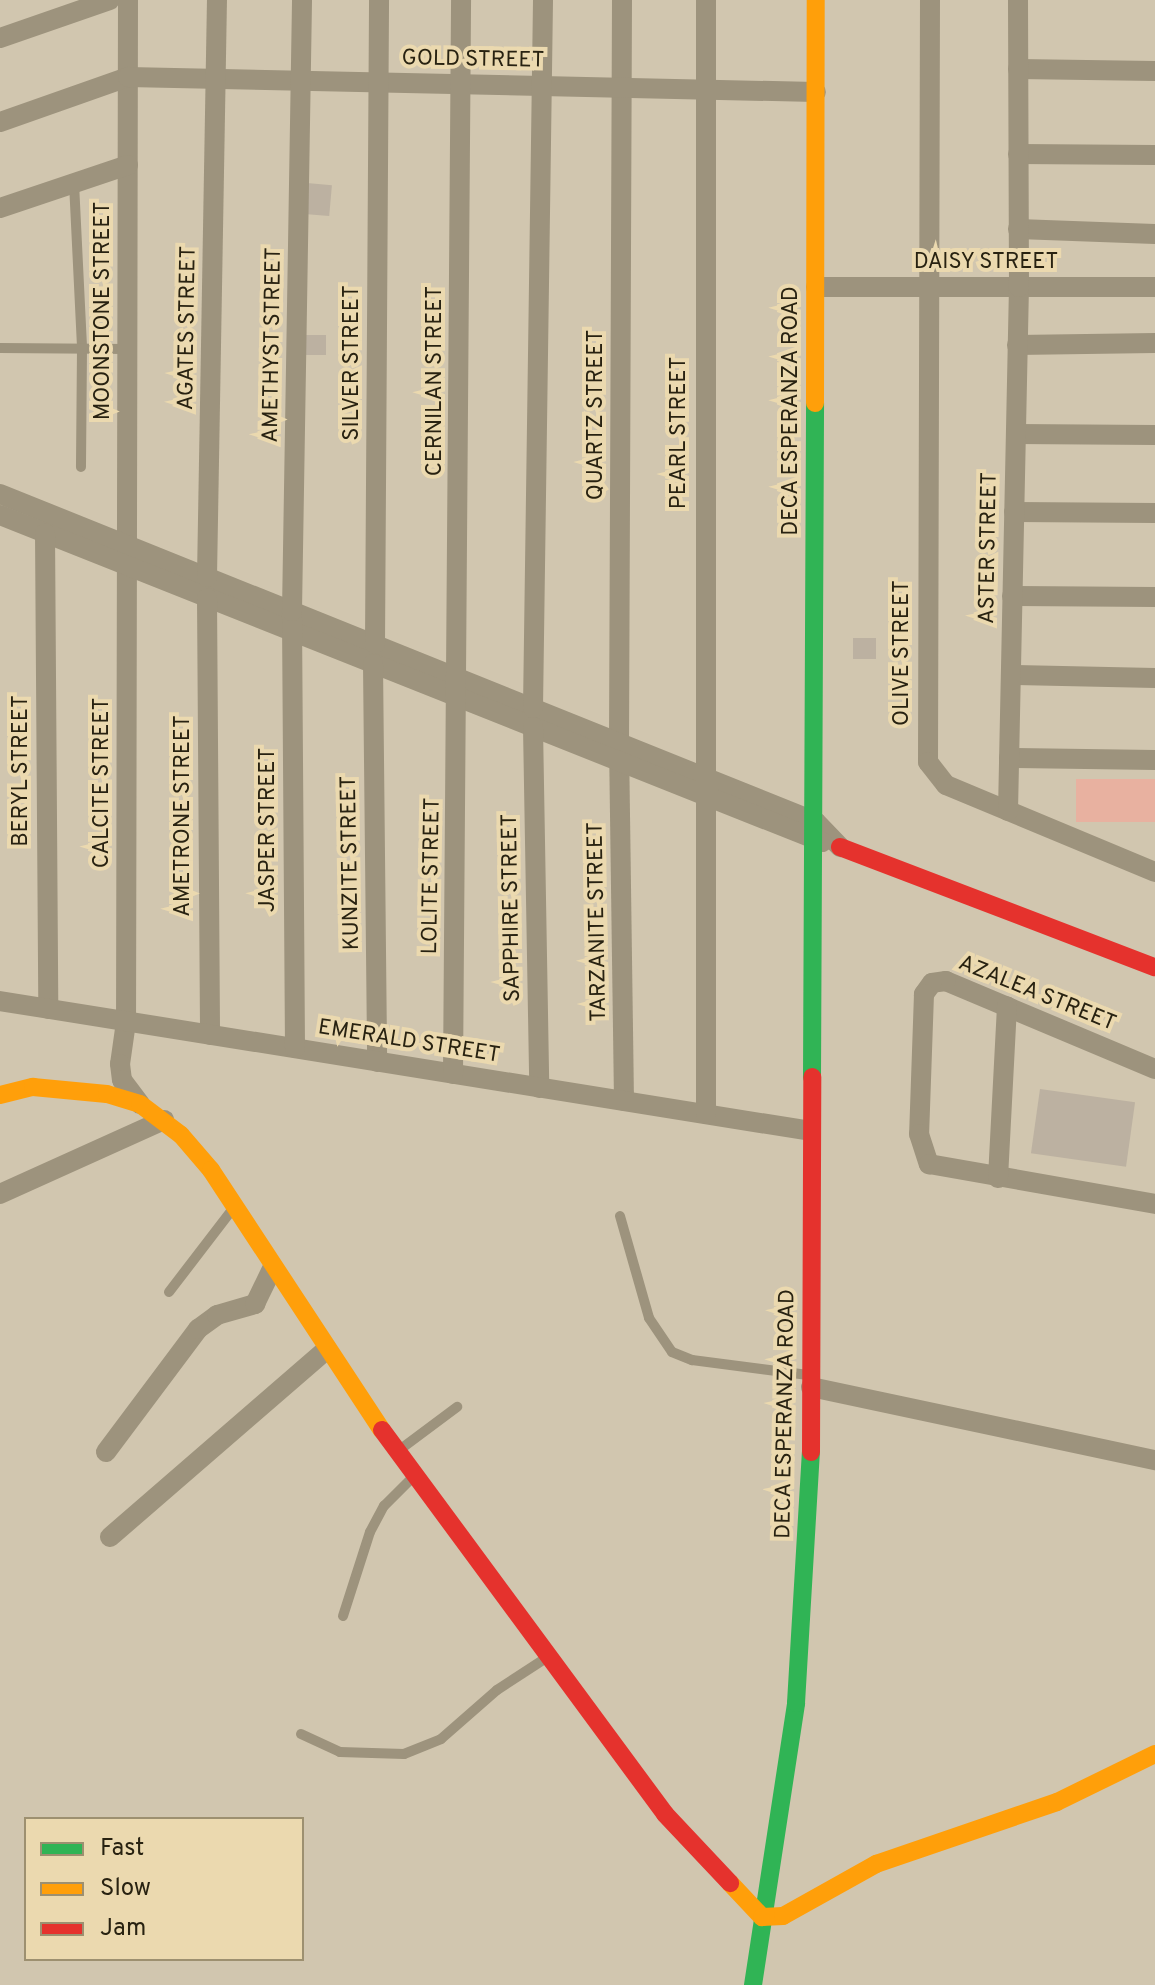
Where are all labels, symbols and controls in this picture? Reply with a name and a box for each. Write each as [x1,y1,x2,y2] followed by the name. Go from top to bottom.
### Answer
[401,46,545,74] street label: GOLD STREET
[91,202,117,420] street label: MOONSTONE STREET
[173,246,203,410] street label: AGATES STREET
[258,247,288,443] street label: AMETHYST STREET
[913,250,1059,276] street label: DAISY STREET
[340,285,366,441] street label: SILVER STREET
[779,285,805,537] street label: DECA ESPERANZA ROAD
[423,286,449,476] street label: CERNILAN STREET
[584,330,610,500] street label: QUARTZ STREET
[667,357,693,509] street label: PEARL STREET
[974,472,1004,624] street label: ASTER STREET
[890,580,916,726] street label: OLIVE STREET
[9,695,35,847] street label: BERYL STREET
[90,698,116,868] street label: CALCITE STREET
[171,715,197,917] street label: AMETRONE STREET
[256,748,282,912] street label: JASPER STREET
[336,775,366,951] street label: KUNZITE STREET
[417,797,447,955] street label: LOLITE STREET
[497,814,527,1002] street label: SAPPHIRE STREET
[583,822,613,1022] street label: TARZANITE STREET
[954,950,1120,1038] street label: AZALEA STREET
[316,1015,502,1069] street label: EMERALD STREET
[771,1288,801,1540] street label: DECA ESPERANZA ROAD
[24,1817,304,1961] legend
[100,1834,144,1864] text: Fast
[100,1874,151,1904] text: Slow
[100,1914,146,1944] text: Jam

